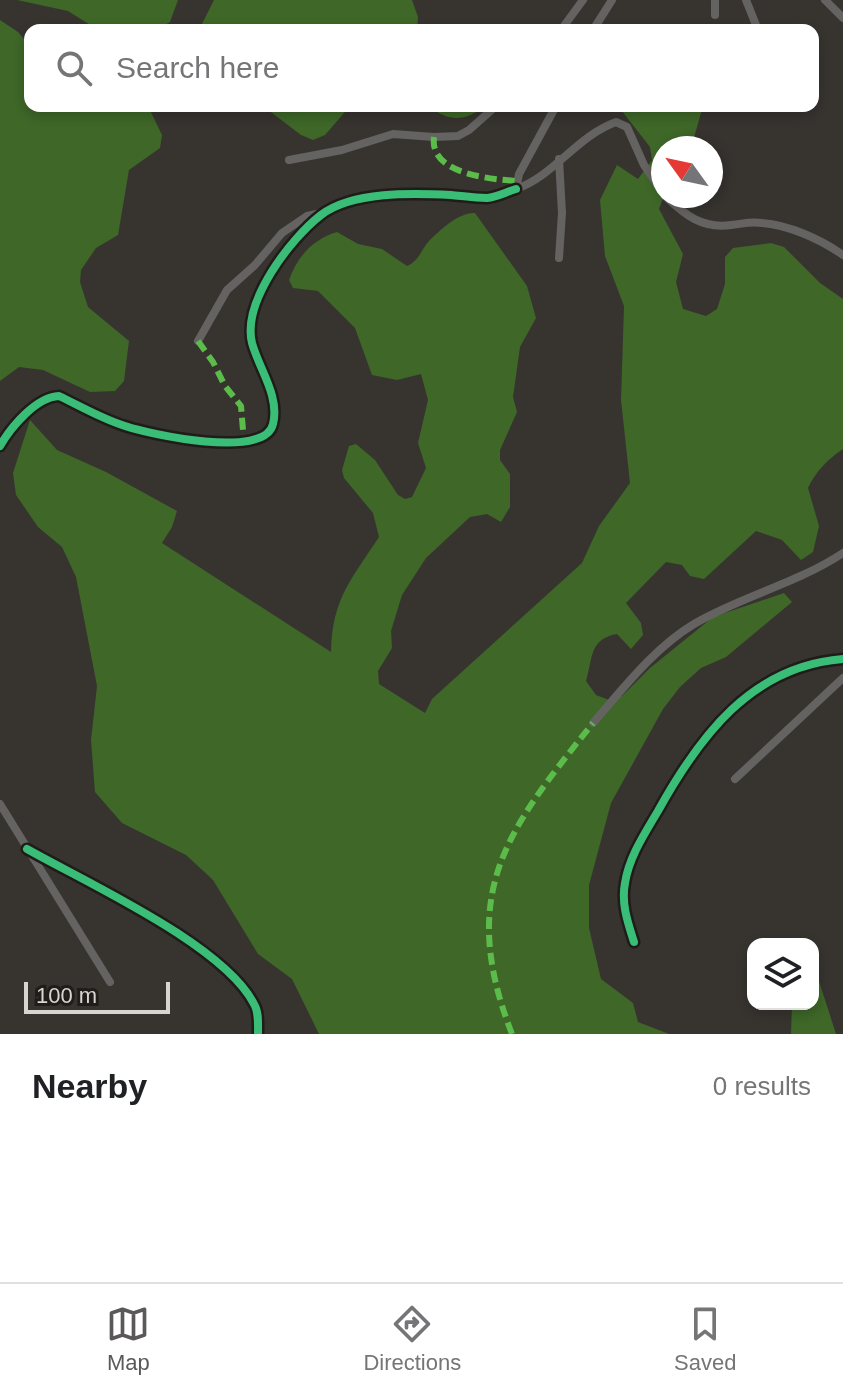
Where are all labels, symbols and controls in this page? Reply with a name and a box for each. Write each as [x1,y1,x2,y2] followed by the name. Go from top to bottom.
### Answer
[24,24,819,112] search box
[52,46,96,90] icon: search
[116,51,279,84] text: Search here
[651,136,723,208] north arrow
[747,938,819,1010] map controls
[747,938,819,1010] button: layers
[24,978,170,1014] scale bar
[36,983,97,1008] text: 100 m
[32,1067,147,1105] text: Nearby
[713,1071,811,1101] text: 0 results
[106,1302,150,1376] tab: Map
[363,1302,461,1376] tab: Directions
[674,1302,737,1376] tab: Saved

